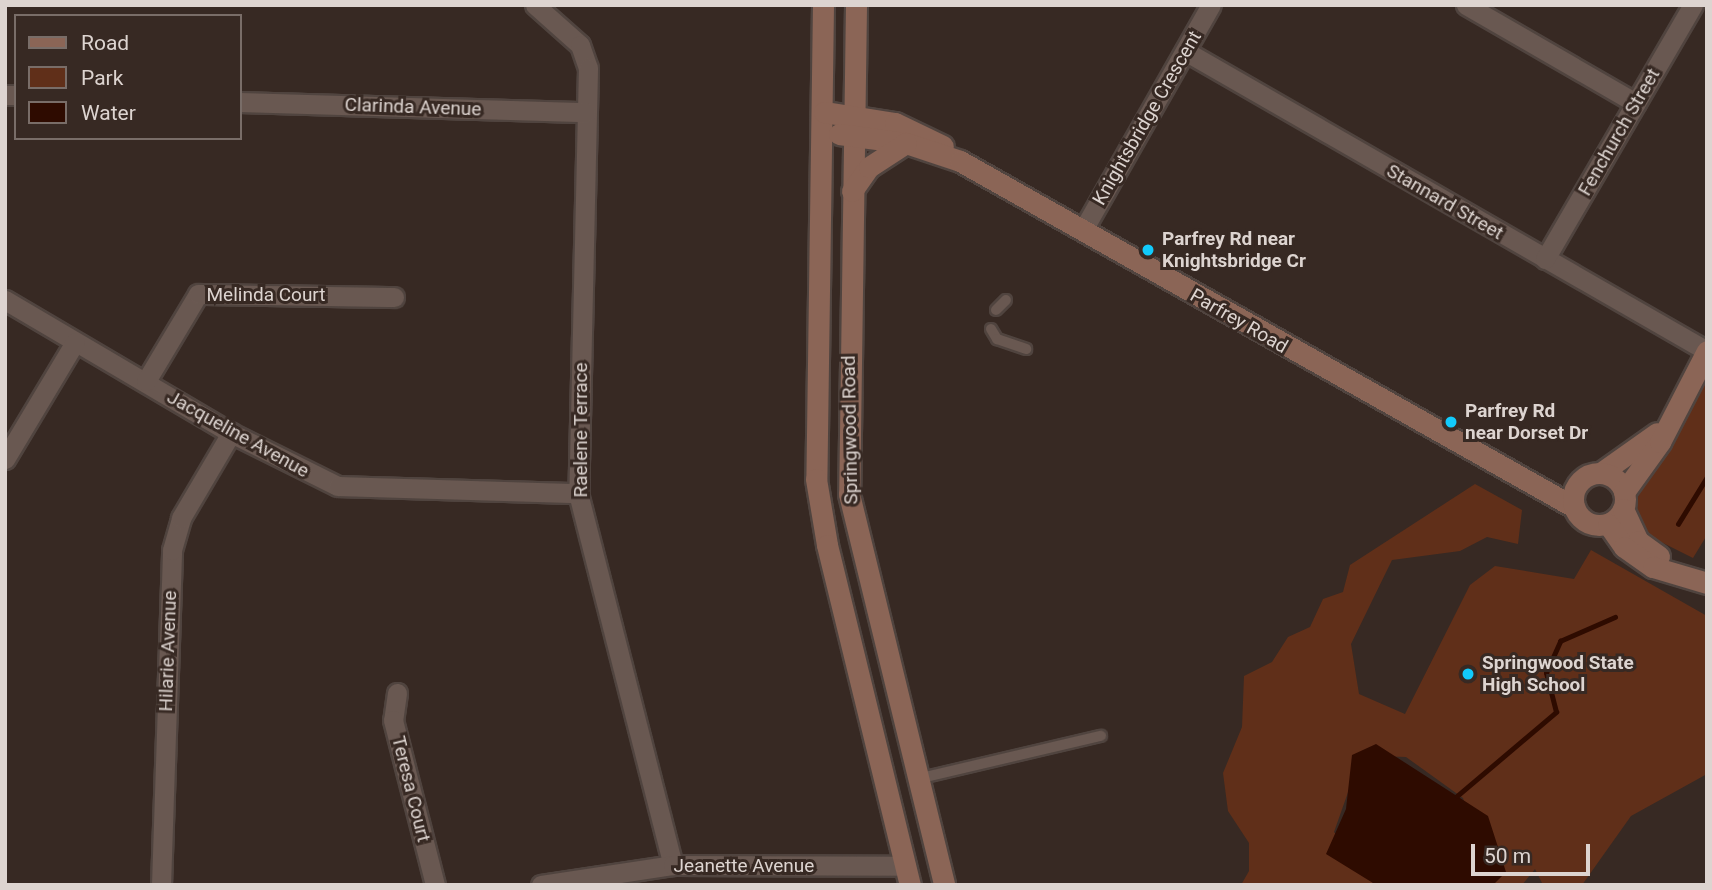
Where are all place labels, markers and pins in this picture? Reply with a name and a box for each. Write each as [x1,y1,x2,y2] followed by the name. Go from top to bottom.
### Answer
[1162,228,1306,272] place label: Parfrey Rd near Knightsbridge Cr
[1140,242,1156,258] marker: Parfrey Rd near Knightsbridge Cr
[1465,400,1588,444] place label: Parfrey Rd near Dorset Dr
[1443,414,1459,430] marker: Parfrey Rd near Dorset Dr
[1482,652,1634,696] place label: Springwood State High School
[1460,666,1476,682] marker: Springwood State High School

